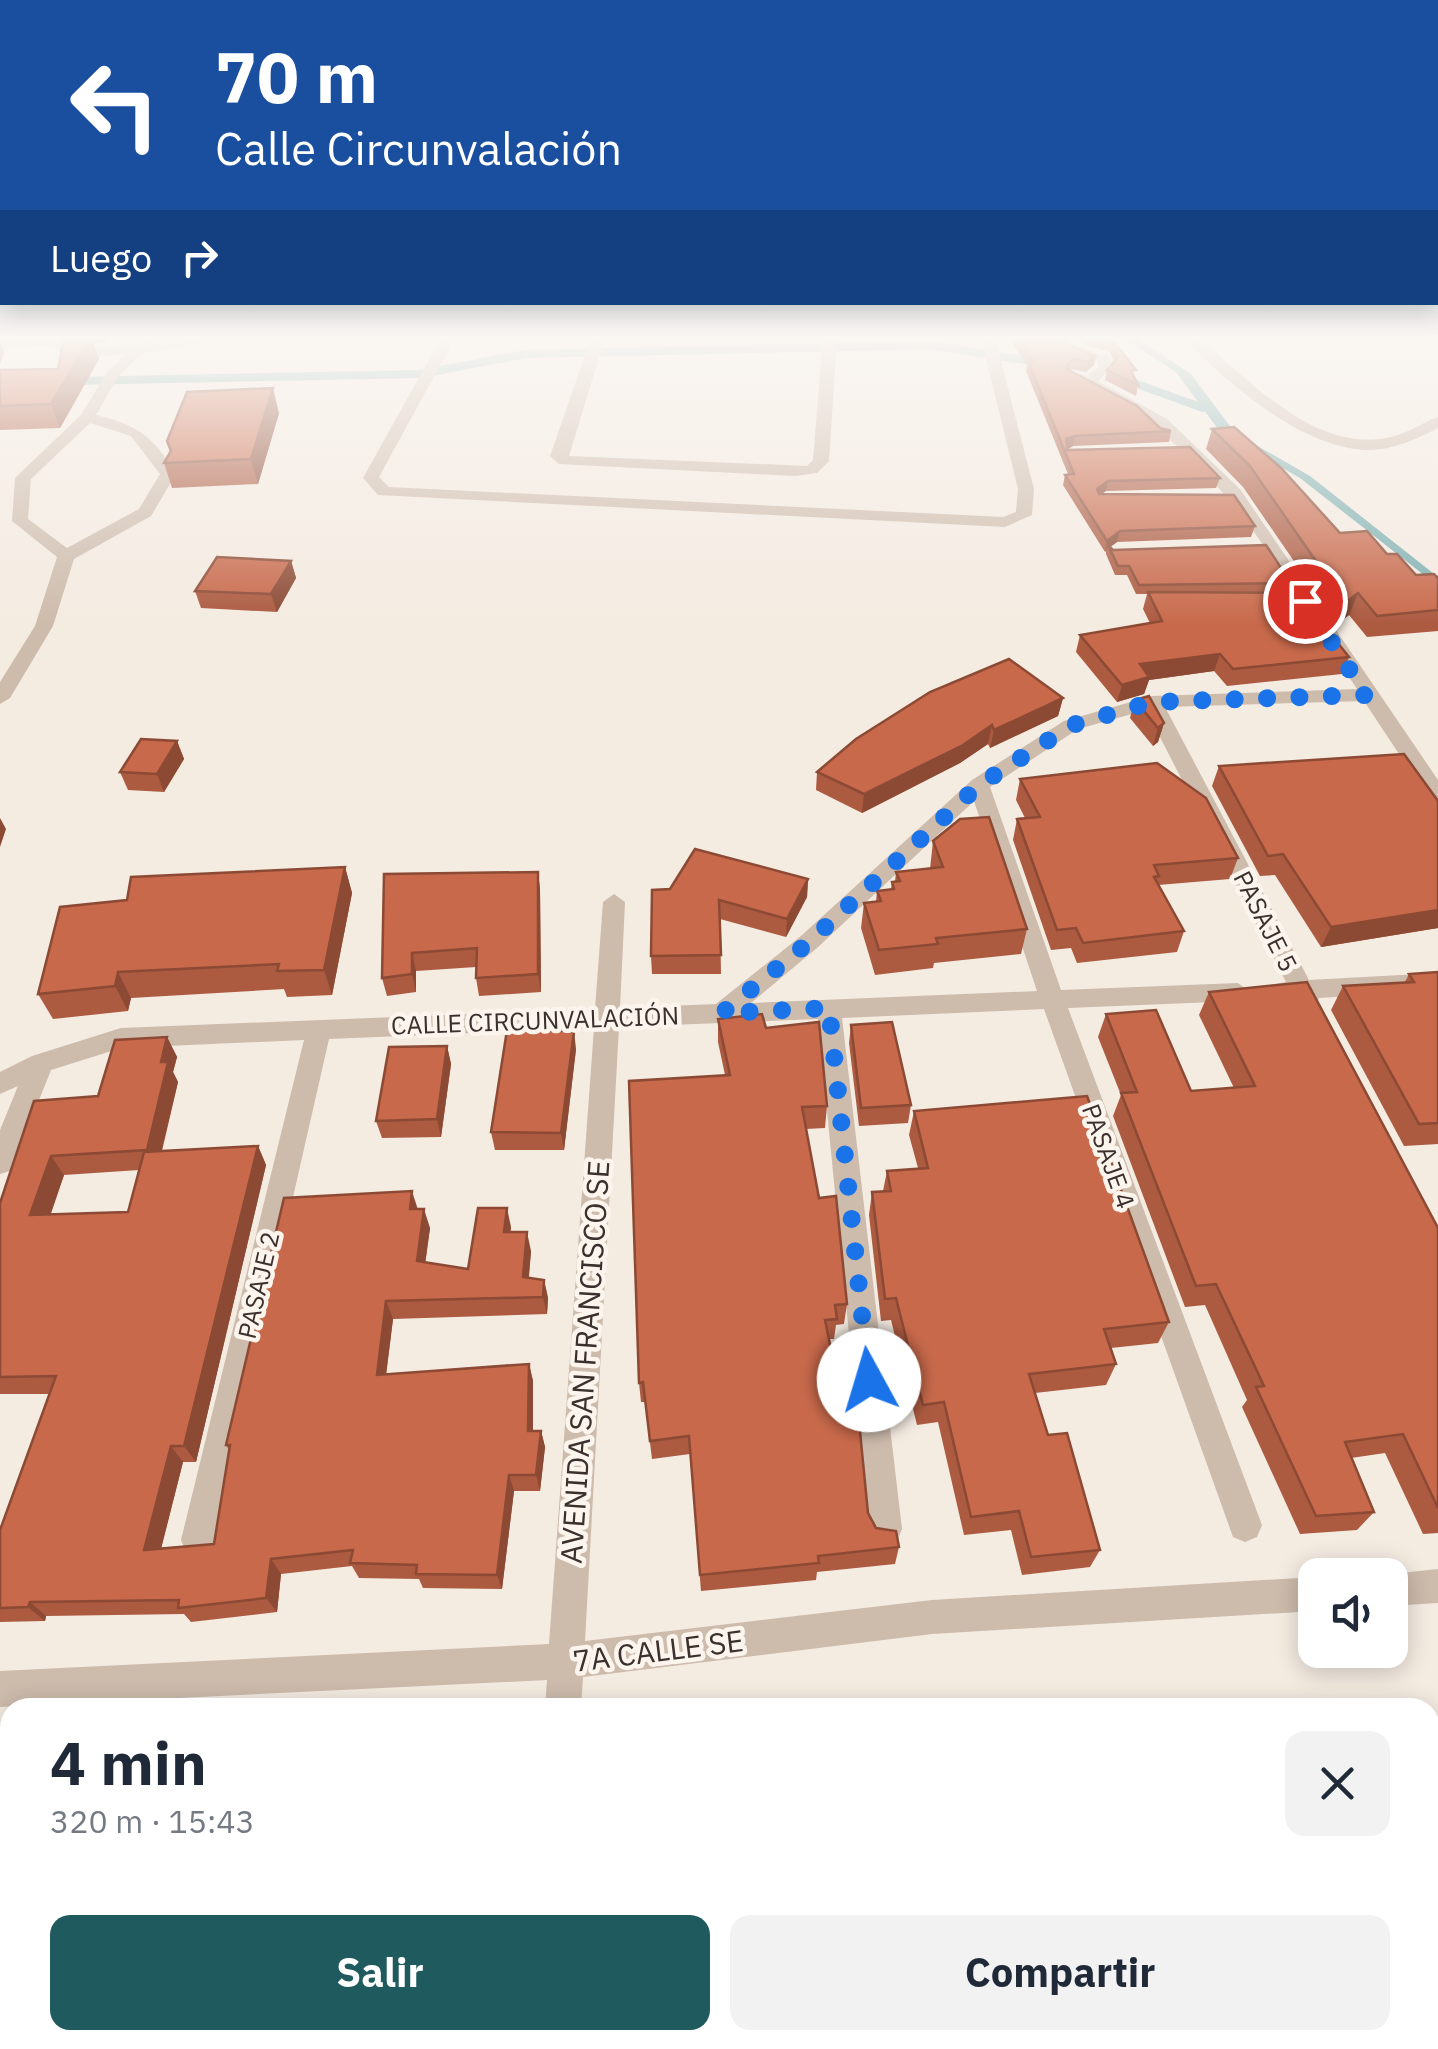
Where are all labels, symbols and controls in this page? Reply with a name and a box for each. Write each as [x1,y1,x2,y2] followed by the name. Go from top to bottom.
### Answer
[215,31,378,122] text: 70 m
[50,40,180,170] icon: left
[215,119,622,177] text: Calle Circunvalación
[172,230,227,285] icon: right
[50,233,152,282] text: Luego
[1263,559,1348,644] pin
[1278,574,1333,629] icon: arrive
[1227,865,1305,977] street label: PASAJE 5
[390,998,680,1042] street label: CALLE CIRCUNVALACIÓN
[1075,1099,1143,1213] street label: PASAJE 4
[550,1159,618,1565] street label: AVENIDA SAN FRANCISCO SE
[230,1228,286,1342] street label: PASAJE 2
[817,1328,921,1432] position arrow
[1298,1558,1408,1668] map controls
[1298,1558,1408,1668] button: sound
[570,1620,746,1680] street label: 7A CALLE SE
[50,1723,207,1802] text: 4 min
[1285,1731,1390,1836] button: close
[50,1800,255,1842] text: 320 m · 15:43
[50,1915,710,2030] button: Salir
[730,1915,1390,2030] button: Compartir

